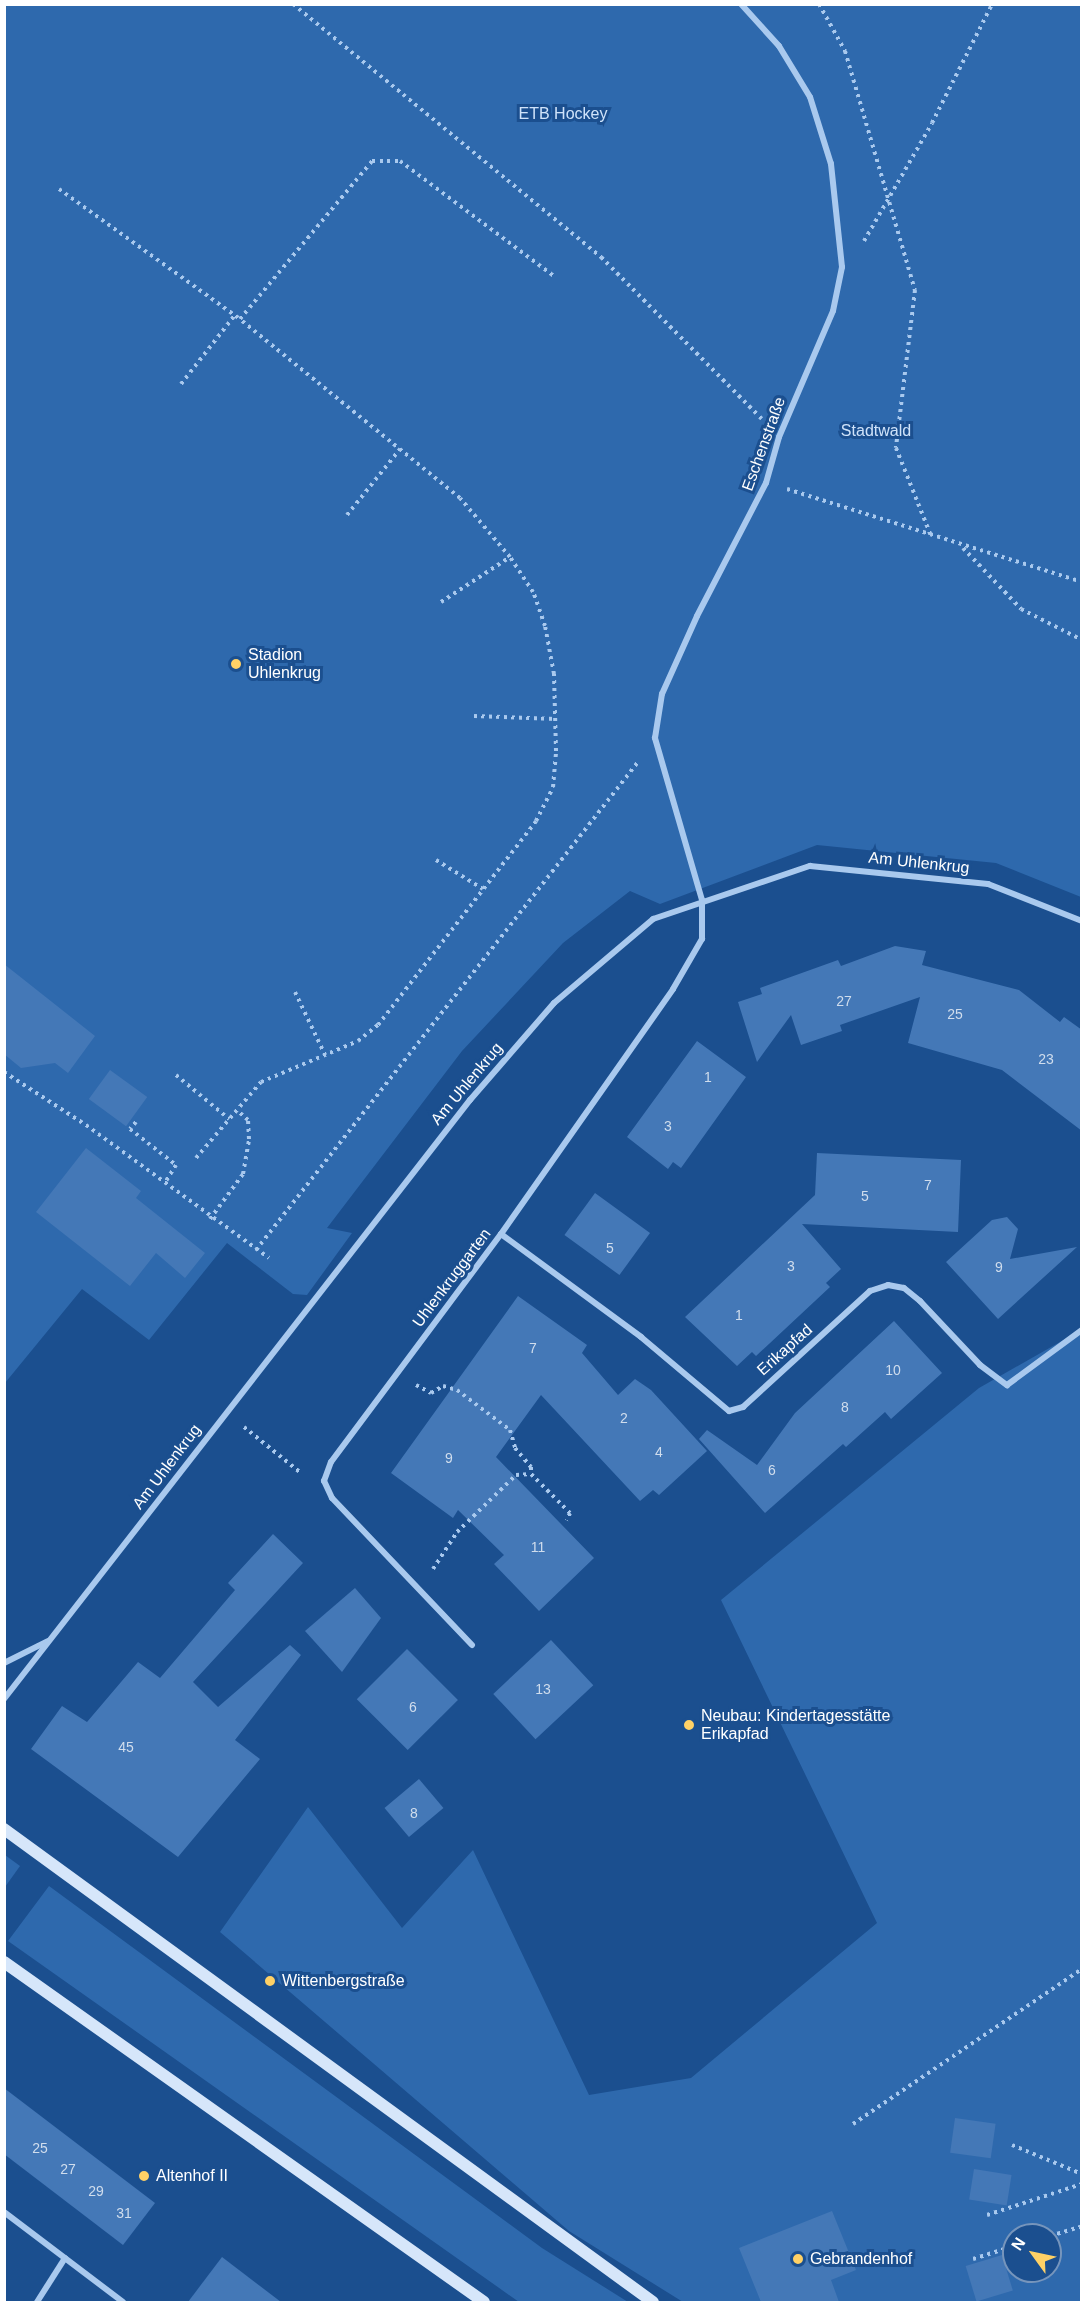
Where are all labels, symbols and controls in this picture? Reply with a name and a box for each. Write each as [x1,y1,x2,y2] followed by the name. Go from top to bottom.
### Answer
[519,104,607,124] park label: ETB Hockey
[738,394,790,494] street label: Eschenstraße
[841,421,911,441] park label: Stadtwald
[248,645,321,683] place label: Stadion Uhlenkrug
[229,657,243,671] marker: Stadion Uhlenkrug
[868,848,970,878] street label: Am Uhlenkrug
[836,993,852,1009] house number: 27
[947,1006,963,1022] house number: 25
[427,1039,507,1129] street label: Am Uhlenkrug
[1038,1051,1054,1067] house number: 23
[704,1069,712,1085] house number: 1
[664,1118,672,1134] house number: 3
[924,1177,932,1193] house number: 7
[861,1188,869,1204] house number: 5
[409,1225,495,1331] street label: Uhlenkruggarten
[606,1240,614,1256] house number: 5
[787,1258,795,1274] house number: 3
[995,1259,1003,1275] house number: 9
[735,1307,743,1323] house number: 1
[753,1320,817,1380] street label: Erikapfad
[529,1340,537,1356] house number: 7
[885,1362,901,1378] house number: 10
[841,1399,849,1415] house number: 8
[620,1410,628,1426] house number: 2
[129,1421,205,1513] street label: Am Uhlenkrug
[655,1444,663,1460] house number: 4
[445,1450,453,1466] house number: 9
[768,1462,776,1478] house number: 6
[531,1539,545,1555] house number: 11
[535,1681,551,1697] house number: 13
[409,1699,417,1715] house number: 6
[701,1706,890,1744] place label: Neubau: Kindertagesstätte Erikapfad
[682,1718,696,1732] marker: Neubau: Kindertagesstätte Erikapfad
[118,1739,134,1755] house number: 45
[410,1805,418,1821] house number: 8
[282,1971,405,1991] place label: Wittenbergstraße
[263,1974,277,1988] marker: Wittenbergstraße
[32,2140,48,2156] house number: 25
[60,2161,76,2177] house number: 27
[156,2166,228,2186] place label: Altenhof II
[137,2169,151,2183] marker: Altenhof II
[88,2183,104,2199] house number: 29
[116,2205,132,2221] house number: 31
[1002,2223,1062,2283] north arrow
[1008,2235,1028,2253] text: N
[810,2249,912,2269] place label: Gebrandenhof
[791,2252,805,2266] marker: Gebrandenhof

